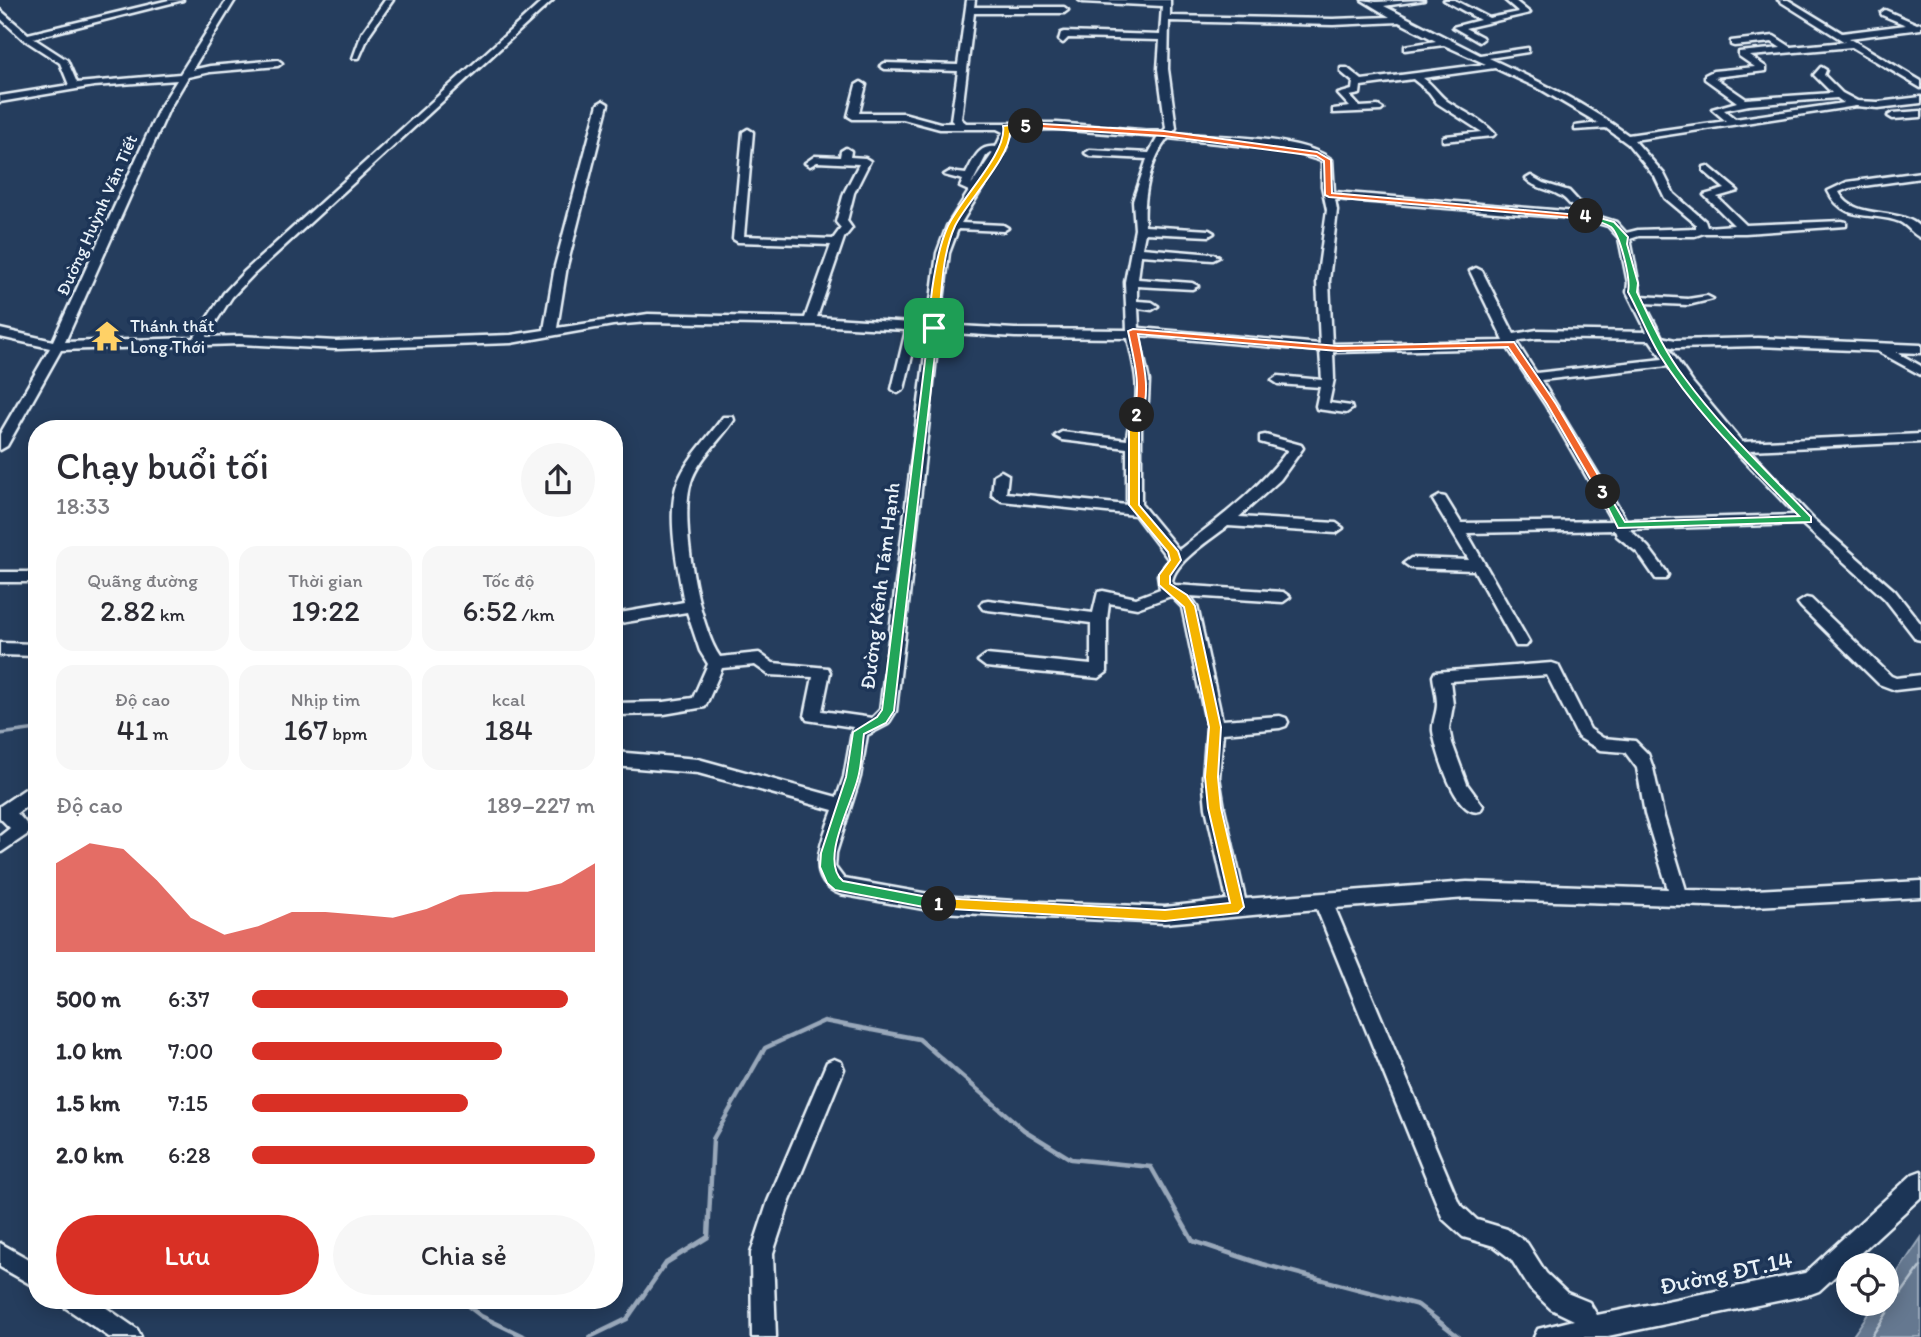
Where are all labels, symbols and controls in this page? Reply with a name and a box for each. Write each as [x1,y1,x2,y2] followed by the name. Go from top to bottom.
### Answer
[1009,108,1044,144] pin: 5
[1021,114,1030,137] text: 5
[52,131,143,299] street label: Đường Huỳnh Văn Tiết
[1568,198,1604,234] pin: 4
[1580,204,1591,227] text: 4
[904,298,964,358] pin
[915,309,953,347] icon: arrive
[130,315,215,358] place label: Thánh thất Long Thới
[90,319,124,353] temple icon: Thánh thất Long Thới
[1120,398,1154,432] pin: 2
[1132,403,1142,426] text: 2
[56,443,269,489] text: Chạy buổi tối
[521,443,595,517] button: share
[1586,475,1620,510] pin: 3
[1597,480,1608,503] text: 3
[854,481,905,691] street label: Đường Kênh Tám Hạnh
[56,492,110,520] text: 18:33
[87,569,198,592] text: Quãng đường
[288,569,363,592] text: Thời gian
[483,569,534,592] text: Tốc độ
[100,592,155,629] text: 2.82
[291,592,360,629] text: 19:22
[462,592,517,629] text: 6:52
[155,603,185,626] text: km
[517,603,555,626] text: /km
[115,688,170,711] text: Độ cao
[291,688,360,711] text: Nhịp tim
[492,688,525,711] text: kcal
[116,711,148,748] text: 41
[283,711,328,748] text: 167
[484,711,533,748] text: 184
[148,722,169,745] text: m
[328,722,368,745] text: bpm
[56,791,123,819] text: Độ cao
[487,791,595,819] text: 189–227 m
[922,886,956,922] pin: 1
[934,892,943,915] text: 1
[56,985,121,1013] text: 500 m
[168,985,210,1013] text: 6:37
[56,1037,122,1065] text: 1.0 km
[168,1037,213,1065] text: 7:00
[56,1089,120,1117] text: 1.5 km
[168,1089,208,1117] text: 7:15
[56,1141,124,1169] text: 2.0 km
[168,1141,211,1169] text: 6:28
[56,1215,319,1295] button: Lưu
[333,1215,595,1295] button: Chia sẻ
[1657,1244,1795,1301] street label: Đường ĐT.14
[1836,1253,1899,1316] map controls
[1836,1253,1899,1316] button: locate

